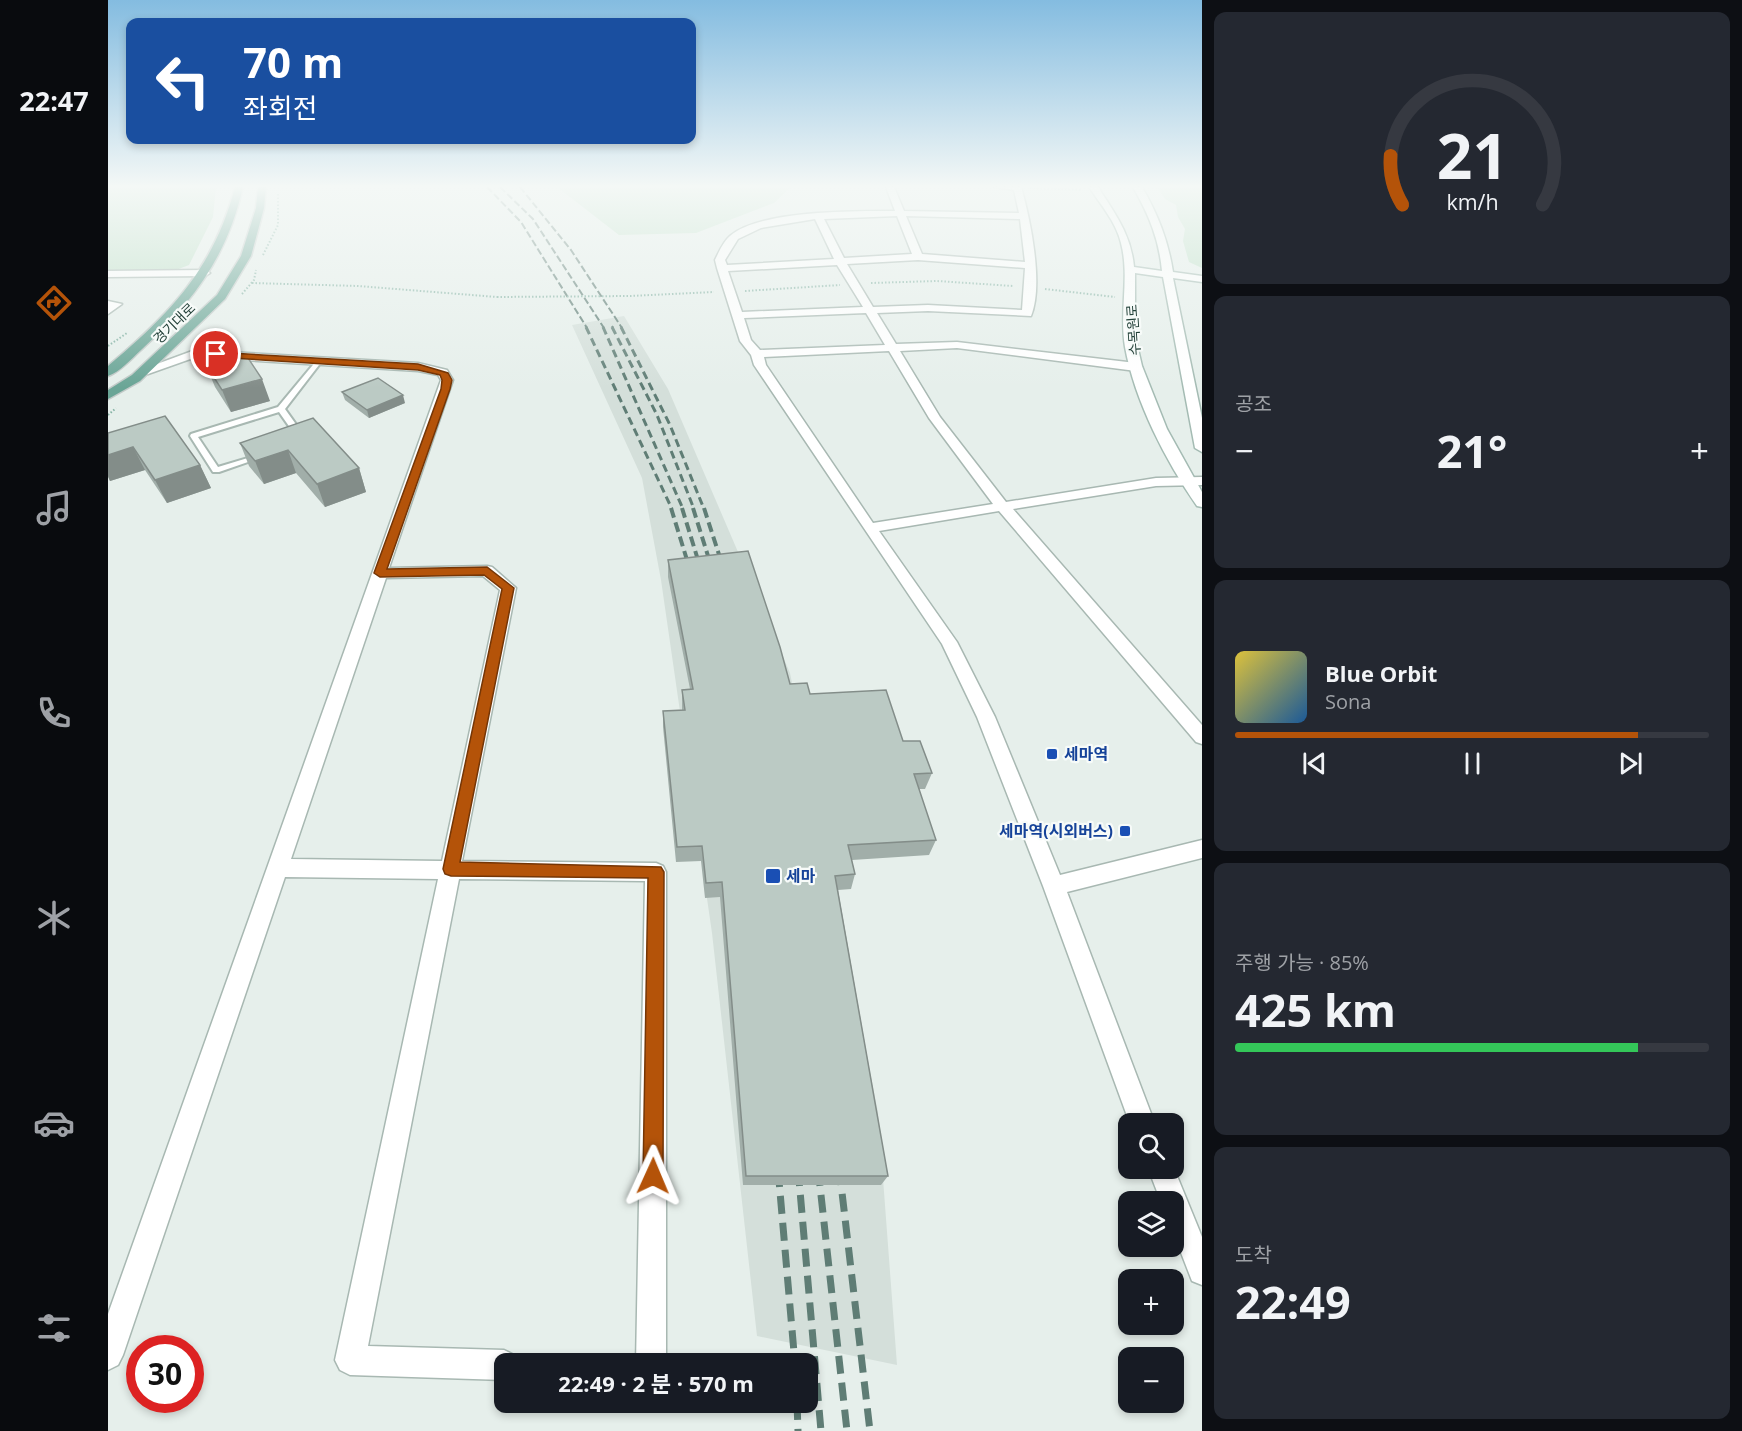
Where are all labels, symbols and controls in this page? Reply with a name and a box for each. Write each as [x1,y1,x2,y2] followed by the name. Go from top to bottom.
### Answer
[243,33,343,90] text: 70 m
[144,42,222,120] icon: left
[19,82,89,119] text: 22:47
[243,89,318,126] text: 좌회전
[1436,112,1508,197] text: 21
[1446,187,1498,216] text: km/h
[33,282,75,324] icon: directions
[149,298,199,348] street label: 경기대로
[1122,304,1144,356] street label: 수목원로
[190,328,241,379] pin
[199,337,232,370] icon: arrive
[1235,390,1272,417] text: 공조
[1437,420,1507,481] text: 21°
[1235,428,1254,473] text: −
[1690,428,1709,473] text: +
[33,487,75,529] icon: music
[1325,658,1437,688] text: Blue Orbit
[1325,688,1371,715] text: Sona
[33,692,75,734] icon: phone
[1064,743,1108,765] place label: 세마역
[1045,747,1059,761] marker: 세마역
[1298,747,1331,780] icon: previous
[1456,747,1489,780] icon: pause
[1614,747,1647,780] icon: next
[999,820,1113,842] place label: 세마역(시외버스)
[1118,824,1132,838] marker: 세마역(시외버스)
[786,865,816,887] place label: 세마
[764,867,782,885] marker: 세마
[33,897,75,939] icon: climate
[1235,949,1369,976] text: 주행 가능 · 85%
[1235,979,1396,1040] text: 425 km
[33,1102,75,1144] icon: car
[1118,1113,1184,1413] map controls
[1118,1113,1184,1179] button: search
[621,1144,685,1208] position arrow
[1118,1191,1184,1257] button: layers
[1235,1241,1272,1268] text: 도착
[1118,1269,1184,1335] button: +
[1235,1271,1351,1332] text: 22:49
[33,1307,75,1349] icon: filters
[126,1335,204,1413] speed limit sign: 30
[1118,1347,1184,1413] button: −
[558,1368,754,1398] text: 22:49 · 2 분 · 570 m

